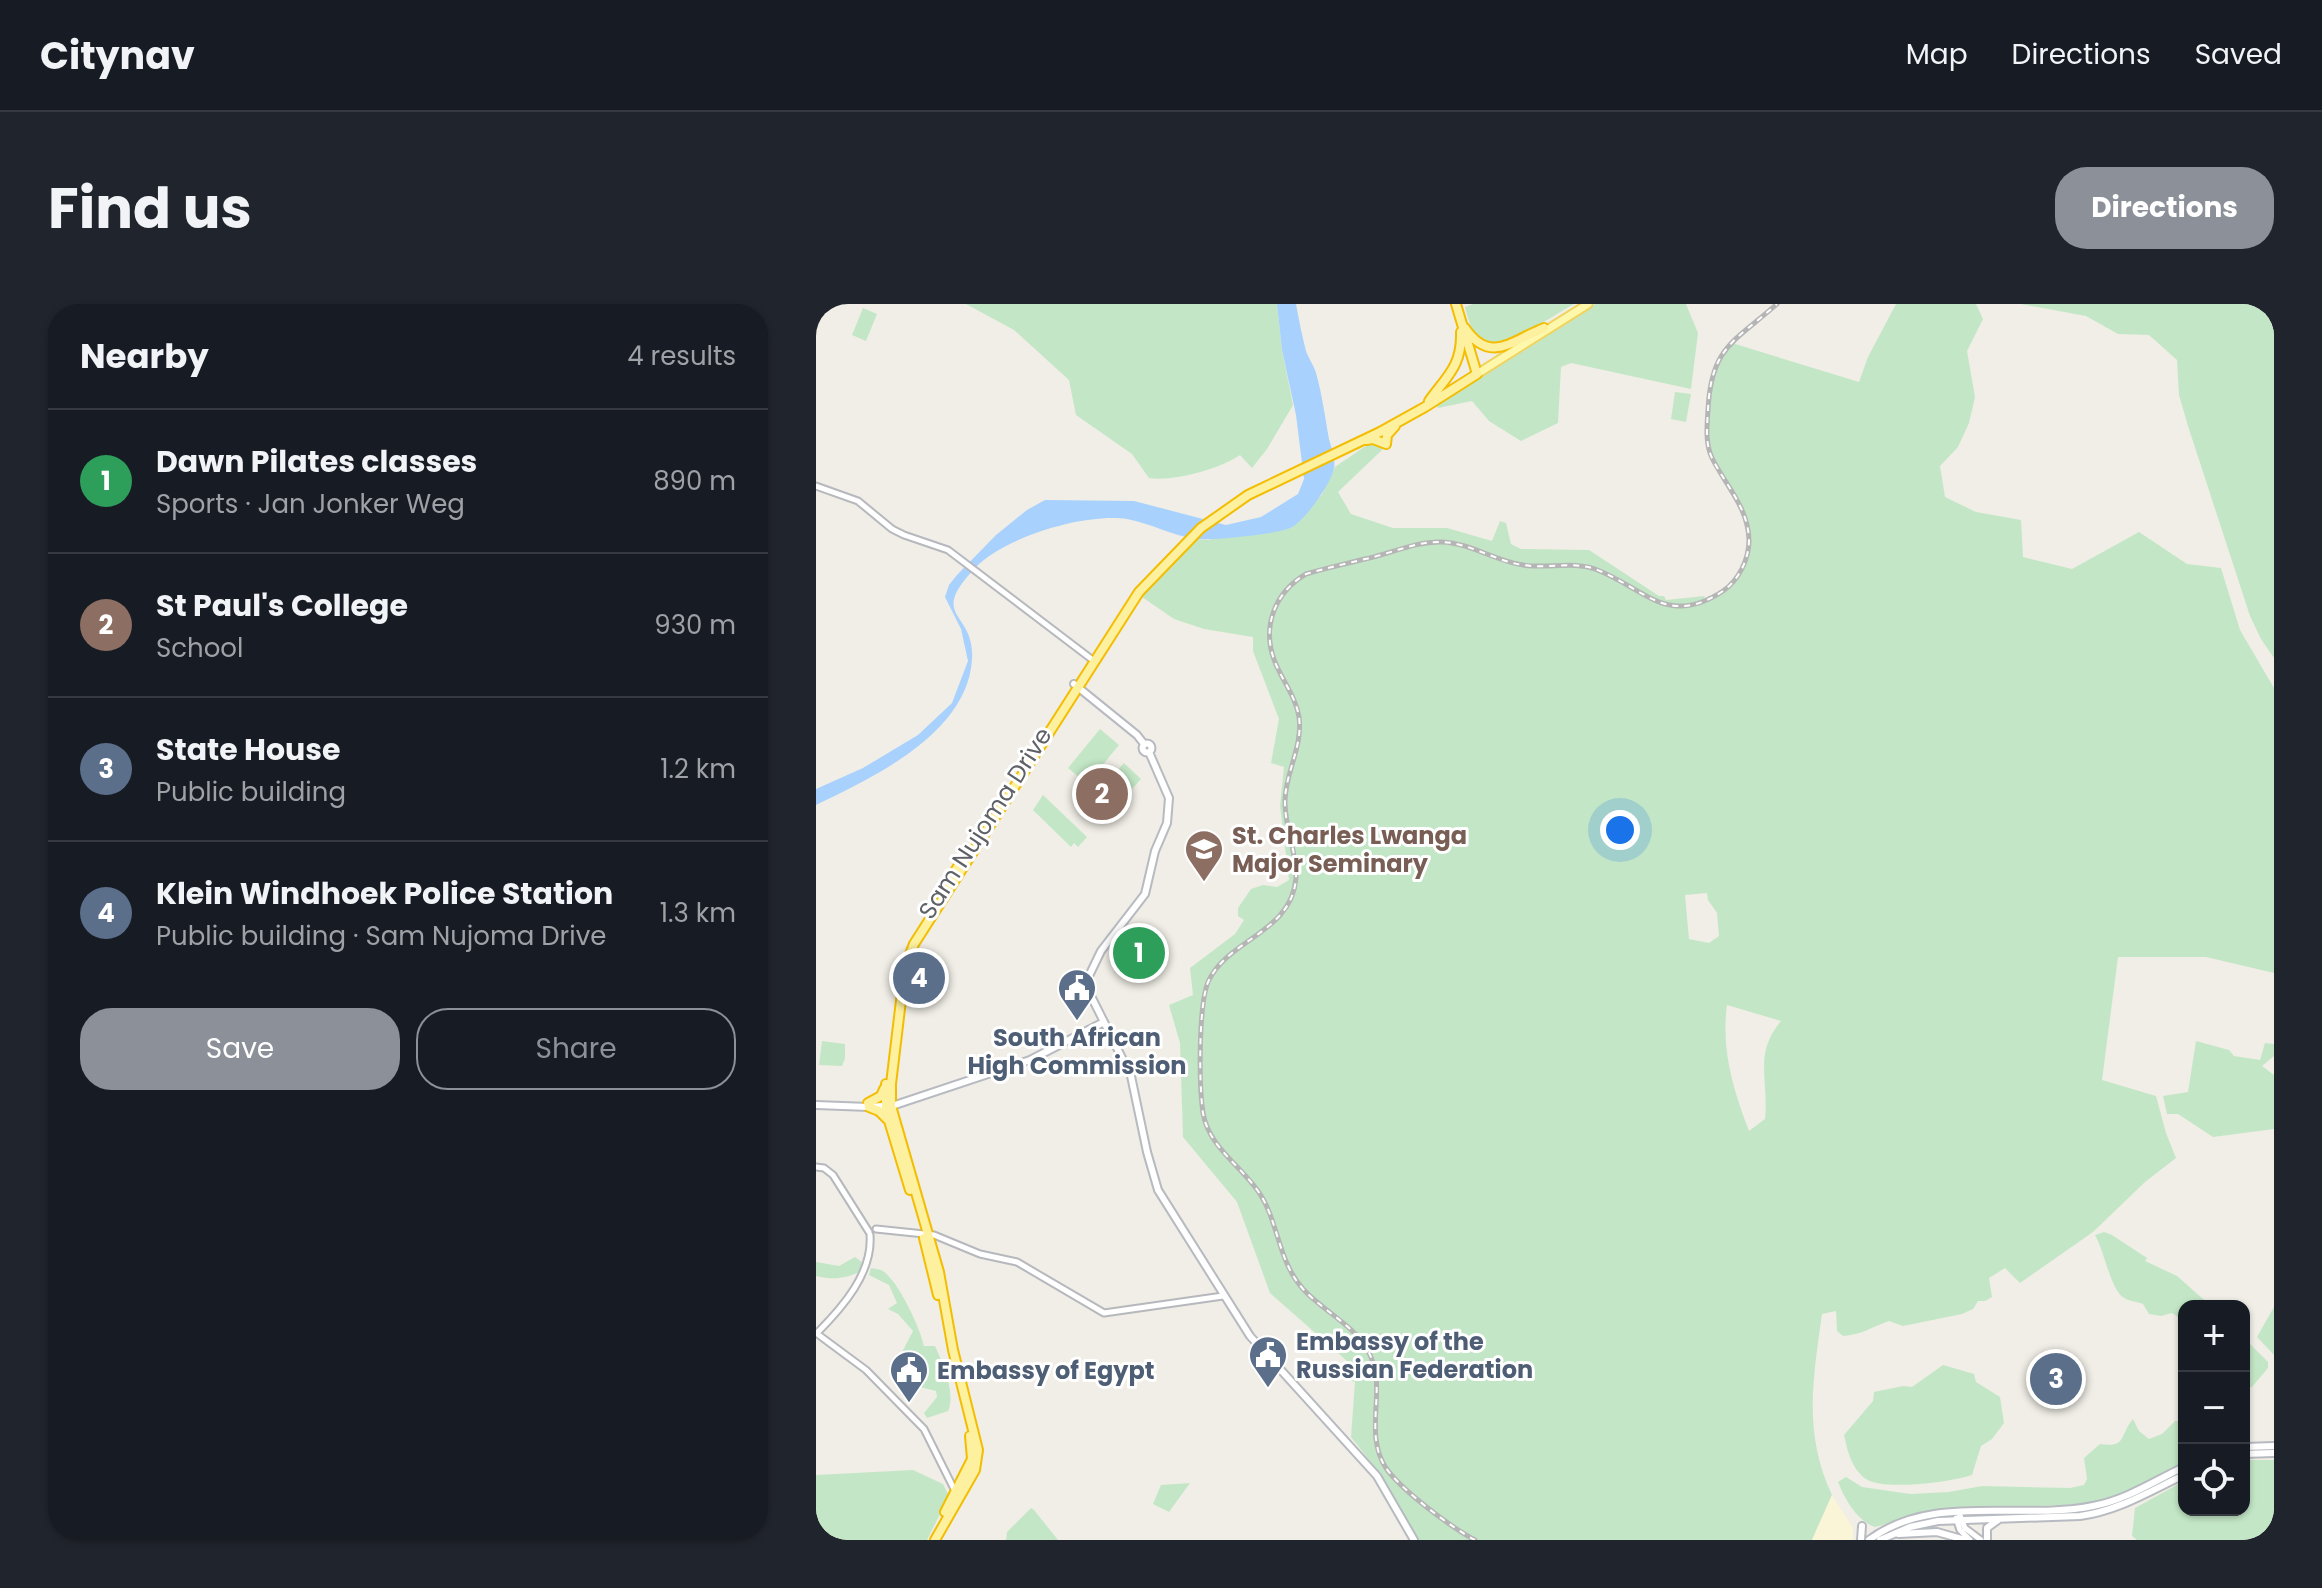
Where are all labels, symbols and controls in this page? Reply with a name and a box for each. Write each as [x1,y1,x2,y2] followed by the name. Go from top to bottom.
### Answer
[40,29,195,82] text: Citynav
[1906,35,1968,74] text: Map
[2012,35,2151,74] text: Directions
[2195,35,2282,74] text: Saved
[2055,167,2274,249] button: Directions
[48,169,252,248] text: Find us
[80,332,209,380] text: Nearby
[627,338,736,374] text: 4 results
[156,440,477,483] text: Dawn Pilates classes
[101,463,111,499] text: 1
[653,463,736,499] text: 890 m
[156,486,465,522] text: Sports · Jan Jonker Weg
[156,584,408,627] text: St Paul's College
[99,607,113,643] text: 2
[654,607,736,643] text: 930 m
[156,630,243,666] text: School
[911,721,1059,925] street label: Sam Nujoma Drive
[156,728,341,771] text: State House
[98,751,114,787] text: 3
[660,751,736,787] text: 1.2 km
[1076,764,1128,824] pin: 2
[156,774,346,810] text: Public building
[1600,810,1640,850] your location
[1232,819,1467,880] place label: St. Charles Lwanga Major Seminary
[1183,828,1225,883] school or university icon: St. Charles Lwanga Major Seminary
[156,872,613,915] text: Klein Windhoek Police Station
[97,895,115,931] text: 4
[660,895,736,931] text: 1.3 km
[156,918,606,954] text: Public building · Sam Nujoma Drive
[1113,923,1165,983] pin: 1
[893,948,945,1008] pin: 4
[1056,967,1098,1022] public building icon: South African High Commission
[80,1008,400,1090] button: Save
[416,1008,736,1090] button: Share
[968,1021,1187,1082] place label: South African High Commission
[2178,1300,2250,1516] map controls
[2178,1300,2250,1372] button: +
[1296,1325,1533,1386] place label: Embassy of the Russian Federation
[1247,1334,1289,1389] public building icon: Embassy of the Russian Federation
[888,1349,930,1404] public building icon: Embassy of Egypt
[2030,1349,2082,1409] pin: 3
[937,1354,1155,1387] place label: Embassy of Egypt
[2178,1372,2250,1444] button: −
[2178,1444,2250,1516] button: locate

